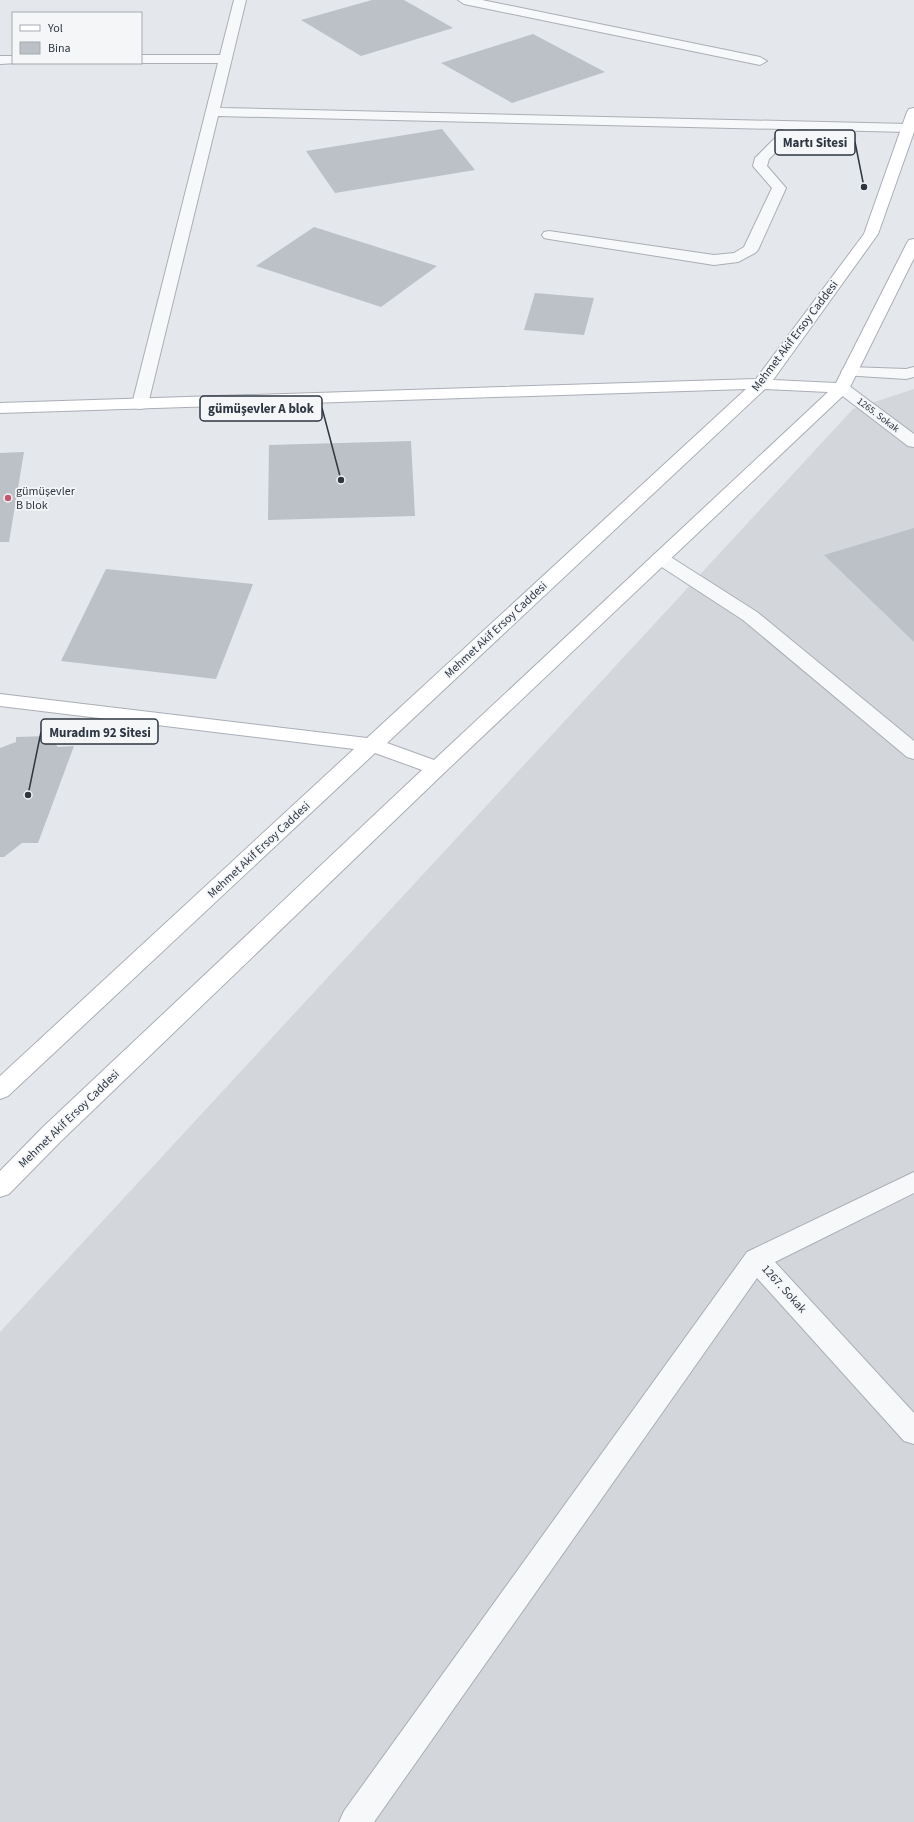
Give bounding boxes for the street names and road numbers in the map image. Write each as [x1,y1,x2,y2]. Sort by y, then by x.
street label: Mehmet Akif Ersoy Caddesi [748,277,842,395]
street label: 1265. Sokak [854,394,902,436]
street label: Mehmet Akif Ersoy Caddesi [441,578,551,682]
street label: Mehmet Akif Ersoy Caddesi [204,798,314,902]
street label: Mehmet Akif Ersoy Caddesi [15,1066,123,1172]
street label: 1267. Sokak [758,1261,810,1317]

